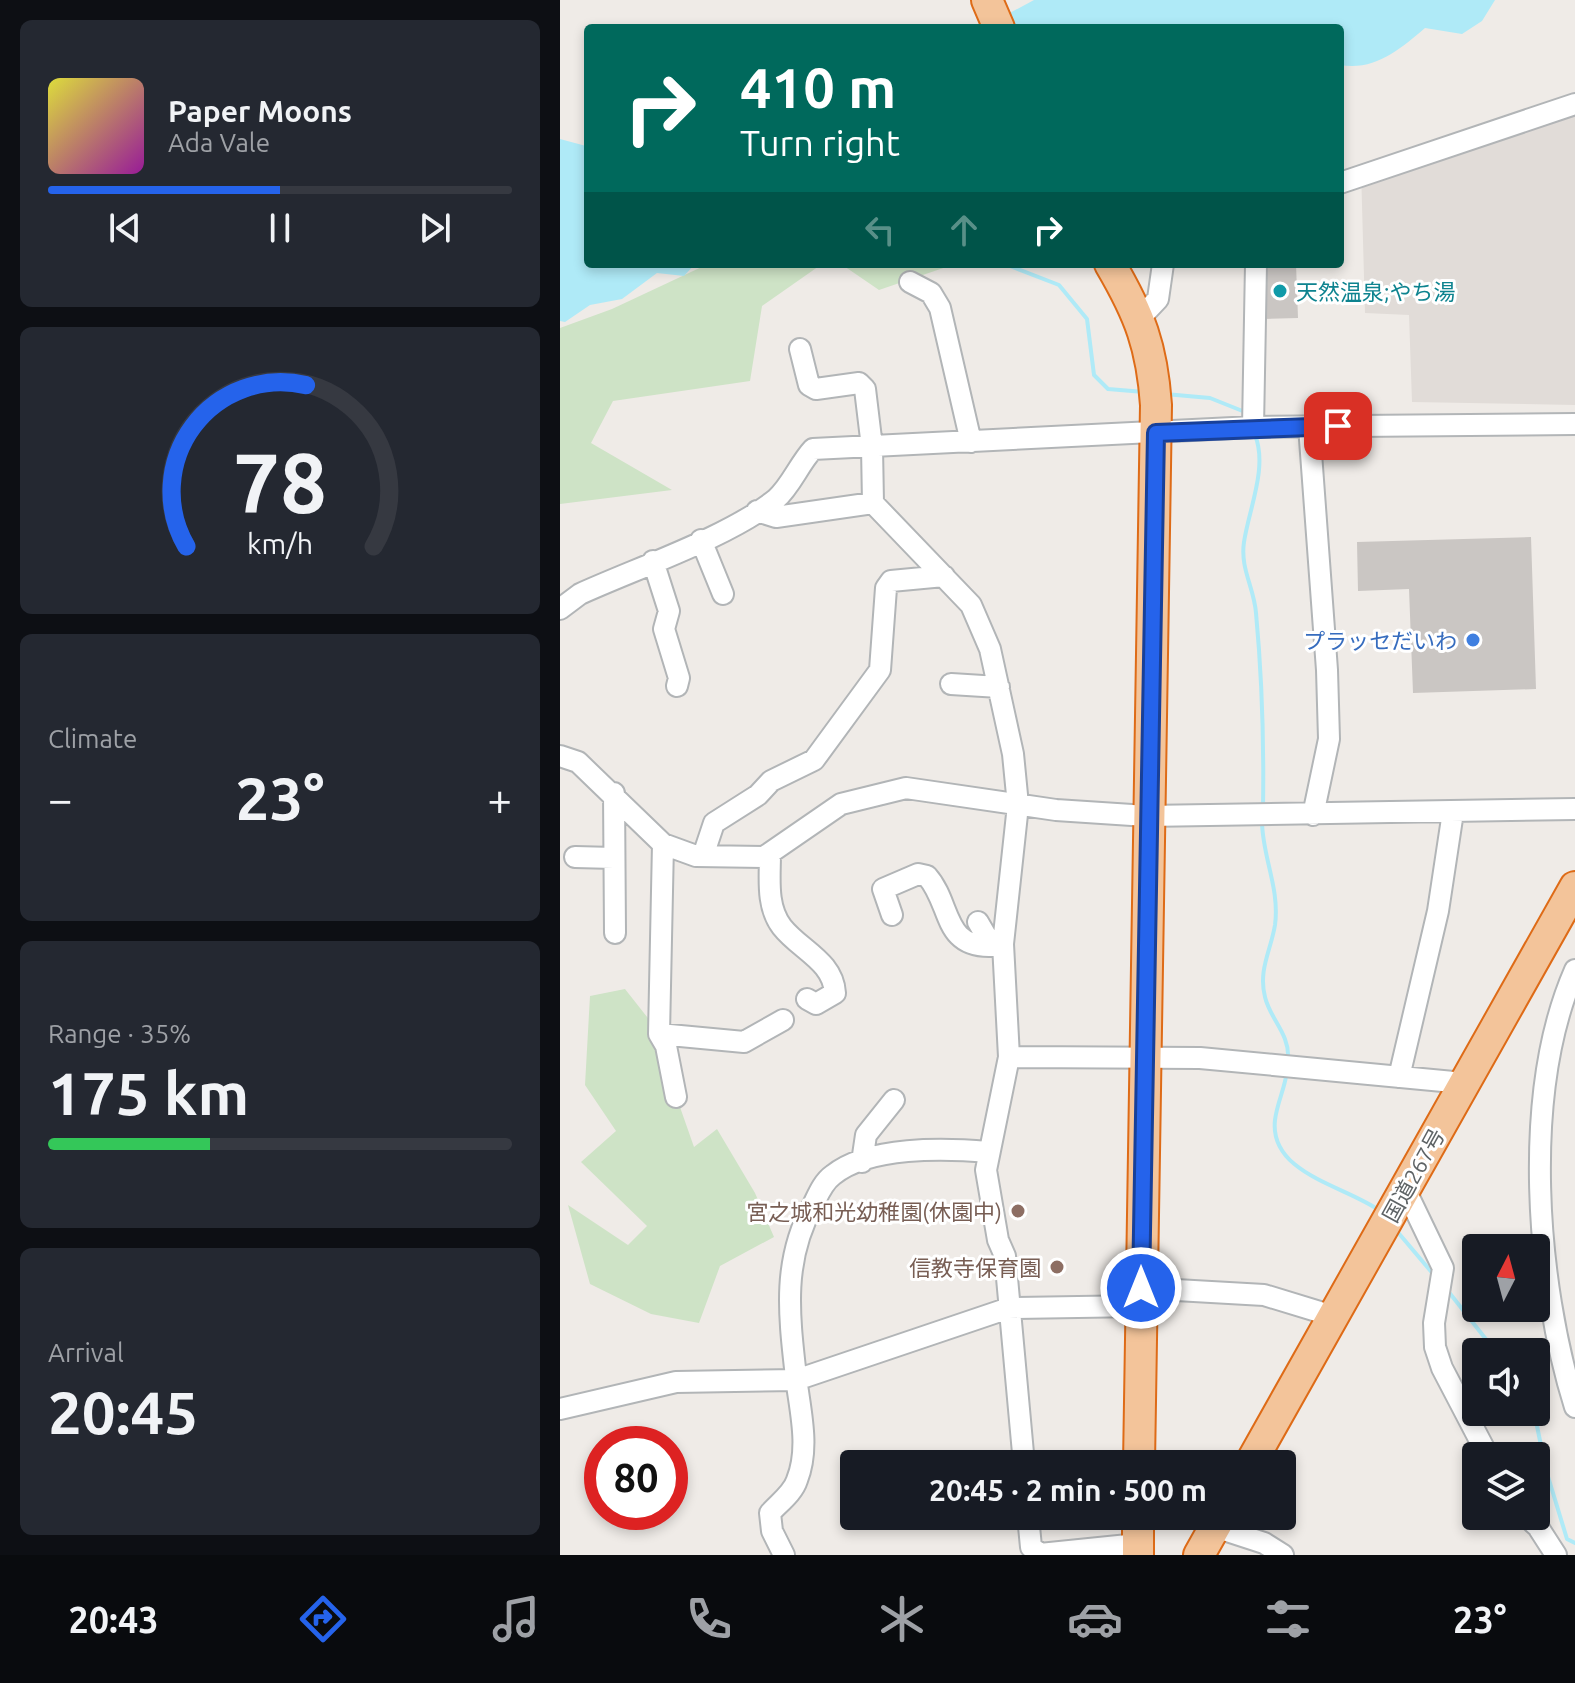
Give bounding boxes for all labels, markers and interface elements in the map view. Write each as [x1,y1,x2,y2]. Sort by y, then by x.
icon: right [608,56,712,160]
text: 410 m [740,56,896,119]
text: Paper Moons [168,94,352,128]
text: Turn right [740,122,900,163]
text: Ada Vale [168,128,270,157]
icon: previous [103,206,147,250]
icon: pause [258,206,302,250]
icon: next [413,206,457,250]
icon: left [858,208,902,252]
icon: ahead [942,208,986,252]
icon: right [1026,208,1070,252]
place label: 天然温泉;やち湯 [1296,279,1455,304]
marker: 天然温泉;やち湯 [1271,282,1289,300]
pin [1304,392,1372,460]
icon: arrive [1316,404,1360,448]
text: 78 [233,434,327,528]
text: km/h [247,527,313,559]
place label: プラッセだいわ [1303,628,1457,653]
marker: プラッセだいわ [1464,631,1482,649]
text: Climate [48,724,137,753]
text: 23° [236,764,324,831]
text: − [48,774,73,823]
text: + [487,774,512,823]
text: Range · 35% [48,1019,191,1048]
text: 175 km [48,1059,249,1126]
street label: 国道267号 [1377,1124,1449,1226]
place label: 宮之城和光幼稚園(休園中) [746,1199,1002,1225]
marker: 宮之城和光幼稚園(休園中) [1009,1202,1027,1220]
north arrow [1462,1234,1550,1322]
map controls [1462,1234,1550,1530]
position arrow [1099,1246,1183,1330]
place label: 信教寺保育園 [909,1255,1041,1280]
marker: 信教寺保育園 [1048,1258,1066,1276]
text: Arrival [48,1338,124,1367]
button: sound [1462,1338,1550,1426]
text: 20:45 [48,1378,198,1445]
speed limit sign: 80 [584,1426,688,1530]
button: layers [1462,1442,1550,1530]
text: 20:45 · 2 min · 500 m [929,1473,1207,1507]
icon: directions [295,1591,351,1647]
icon: music [488,1591,544,1647]
icon: phone [681,1591,737,1647]
icon: climate [874,1591,930,1647]
icon: car [1067,1591,1123,1647]
icon: filters [1260,1591,1316,1647]
text: 20:43 [68,1599,159,1640]
text: 23° [1453,1599,1506,1640]

